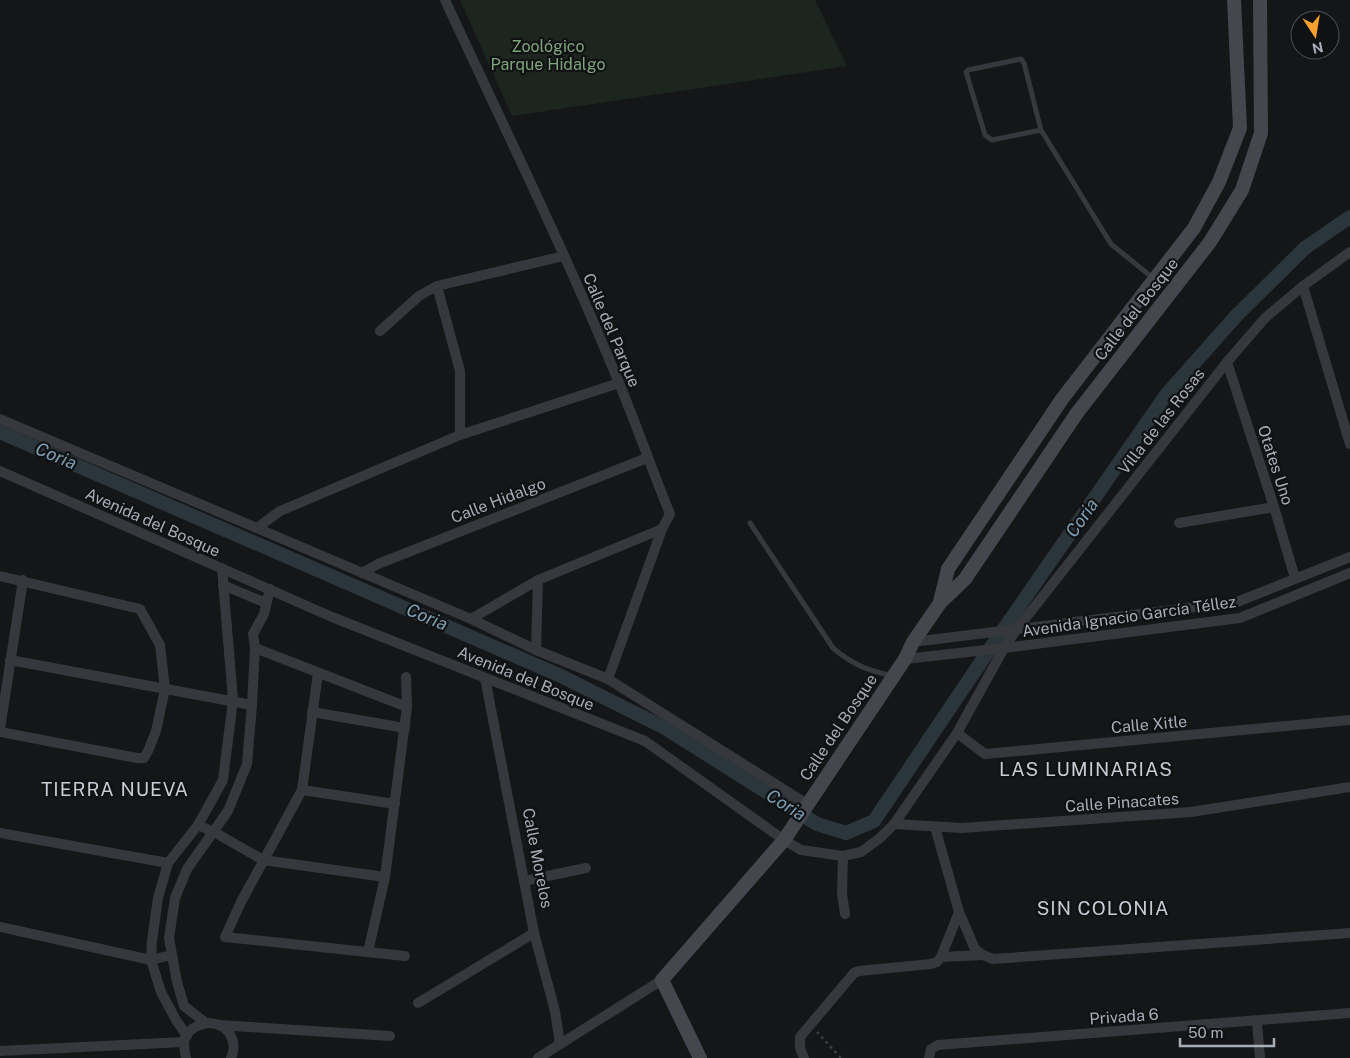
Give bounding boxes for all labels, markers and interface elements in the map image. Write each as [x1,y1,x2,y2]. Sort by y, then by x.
north arrow [1290,10,1340,60]
park label: Zoológico Parque Hidalgo [490,37,606,74]
text: N [1311,39,1325,57]
street label: Calle del Bosque [1091,254,1182,364]
street label: Calle del Parque [579,270,644,390]
street label: Villa de las Rosas [1114,365,1209,478]
street label: Otates Uno [1254,423,1297,507]
water label: Coria [33,438,80,474]
street label: Calle Hidalgo [448,474,548,527]
street label: Avenida del Bosque [82,484,223,561]
water label: Coria [1061,494,1102,541]
street label: Avenida Ignacio García Téllez [1021,592,1237,641]
water label: Coria [404,599,451,635]
street label: Avenida del Bosque [455,642,597,715]
street label: Calle del Bosque [796,670,881,784]
street label: Calle Xitle [1110,712,1188,737]
district label: LAS LUMINARIAS [999,758,1173,780]
district label: TIERRA NUEVA [41,778,189,800]
water label: Coria [763,784,810,825]
street label: Calle Pinacates [1064,789,1180,816]
street label: Calle Morelos [519,806,557,910]
district label: SIN COLONIA [1037,897,1169,919]
street label: Privada 6 [1089,1005,1159,1028]
scale bar [1180,1016,1274,1048]
text: 50 m [1188,1024,1223,1041]

